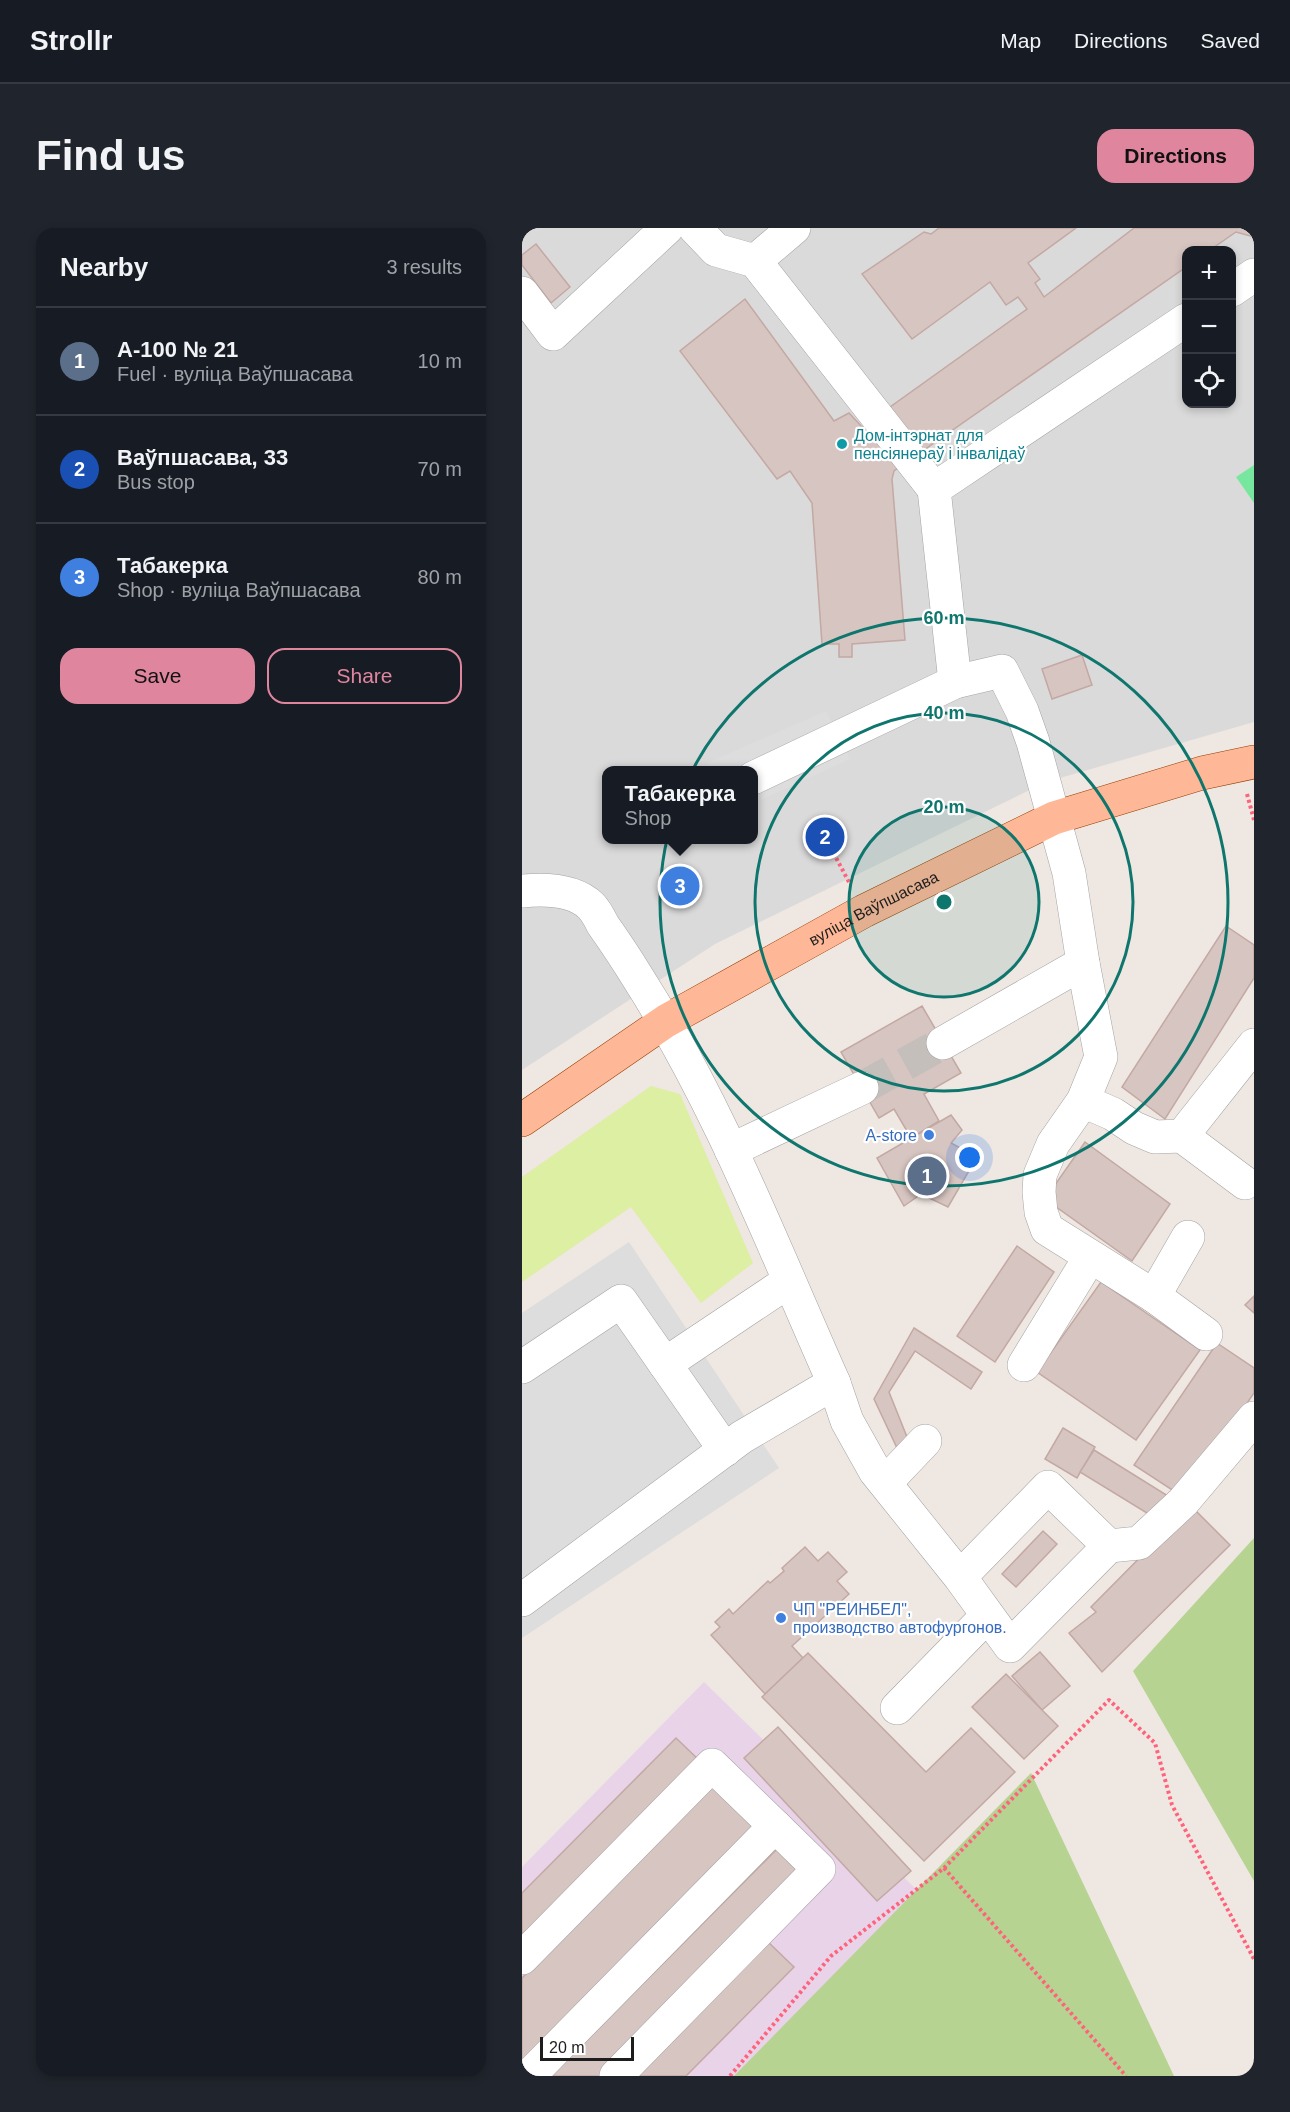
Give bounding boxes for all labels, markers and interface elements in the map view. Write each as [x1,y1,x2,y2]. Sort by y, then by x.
text: Strollr [30,25,112,56]
text: Map [1000,29,1041,52]
text: Directions [1074,29,1167,52]
text: Saved [1200,29,1260,52]
button: Directions [1097,129,1254,183]
text: Find us [36,132,185,179]
map controls [1182,246,1236,408]
button: + [1182,246,1236,300]
text: Nearby [60,252,148,282]
text: 3 results [386,256,462,278]
button: − [1182,300,1236,354]
text: А-100 № 21 [117,337,238,362]
text: 1 [74,350,85,372]
text: 10 m [418,350,462,372]
button: locate [1182,354,1236,408]
text: Fuel · вуліца Ваўпшасава [117,363,353,385]
place label: Дом-інтэрнат для пенсіянераў і інвалідаў [854,427,1025,462]
marker: Дом-інтэрнат для пенсіянераў і інвалідаў [835,437,849,451]
text: Ваўпшасава, 33 [117,445,288,470]
text: 2 [74,458,85,480]
text: 70 m [418,458,462,480]
text: Bus stop [117,471,195,493]
text: Табакерка [117,553,228,578]
text: 3 [74,566,85,588]
text: 80 m [418,566,462,588]
text: Shop · вуліца Ваўпшасава [117,579,361,601]
text: 60 m [923,608,965,628]
button: Save [60,648,255,704]
button: Share [267,648,462,704]
text: 40 m [923,703,965,723]
popup [602,766,758,844]
text: Табакерка [625,781,735,806]
text: 20 m [923,797,965,817]
text: Shop [625,807,671,829]
pin: 2 [806,814,844,860]
pin: 3 [660,864,700,908]
street label: вуліца Ваўпшасава [806,868,941,949]
centre of rings [934,892,954,912]
place label: А-store [865,1127,917,1144]
marker: А-store [922,1128,936,1142]
your location [955,1143,984,1172]
pin: 1 [908,1154,946,1198]
place label: ЧП "РЕИНБЕЛ", производство автофургонов. [793,1601,1007,1636]
marker: ЧП "РЕИНБЕЛ", производство автофургонов. [774,1611,788,1625]
scale bar [540,2034,634,2062]
text: 20 m [549,2039,585,2056]

